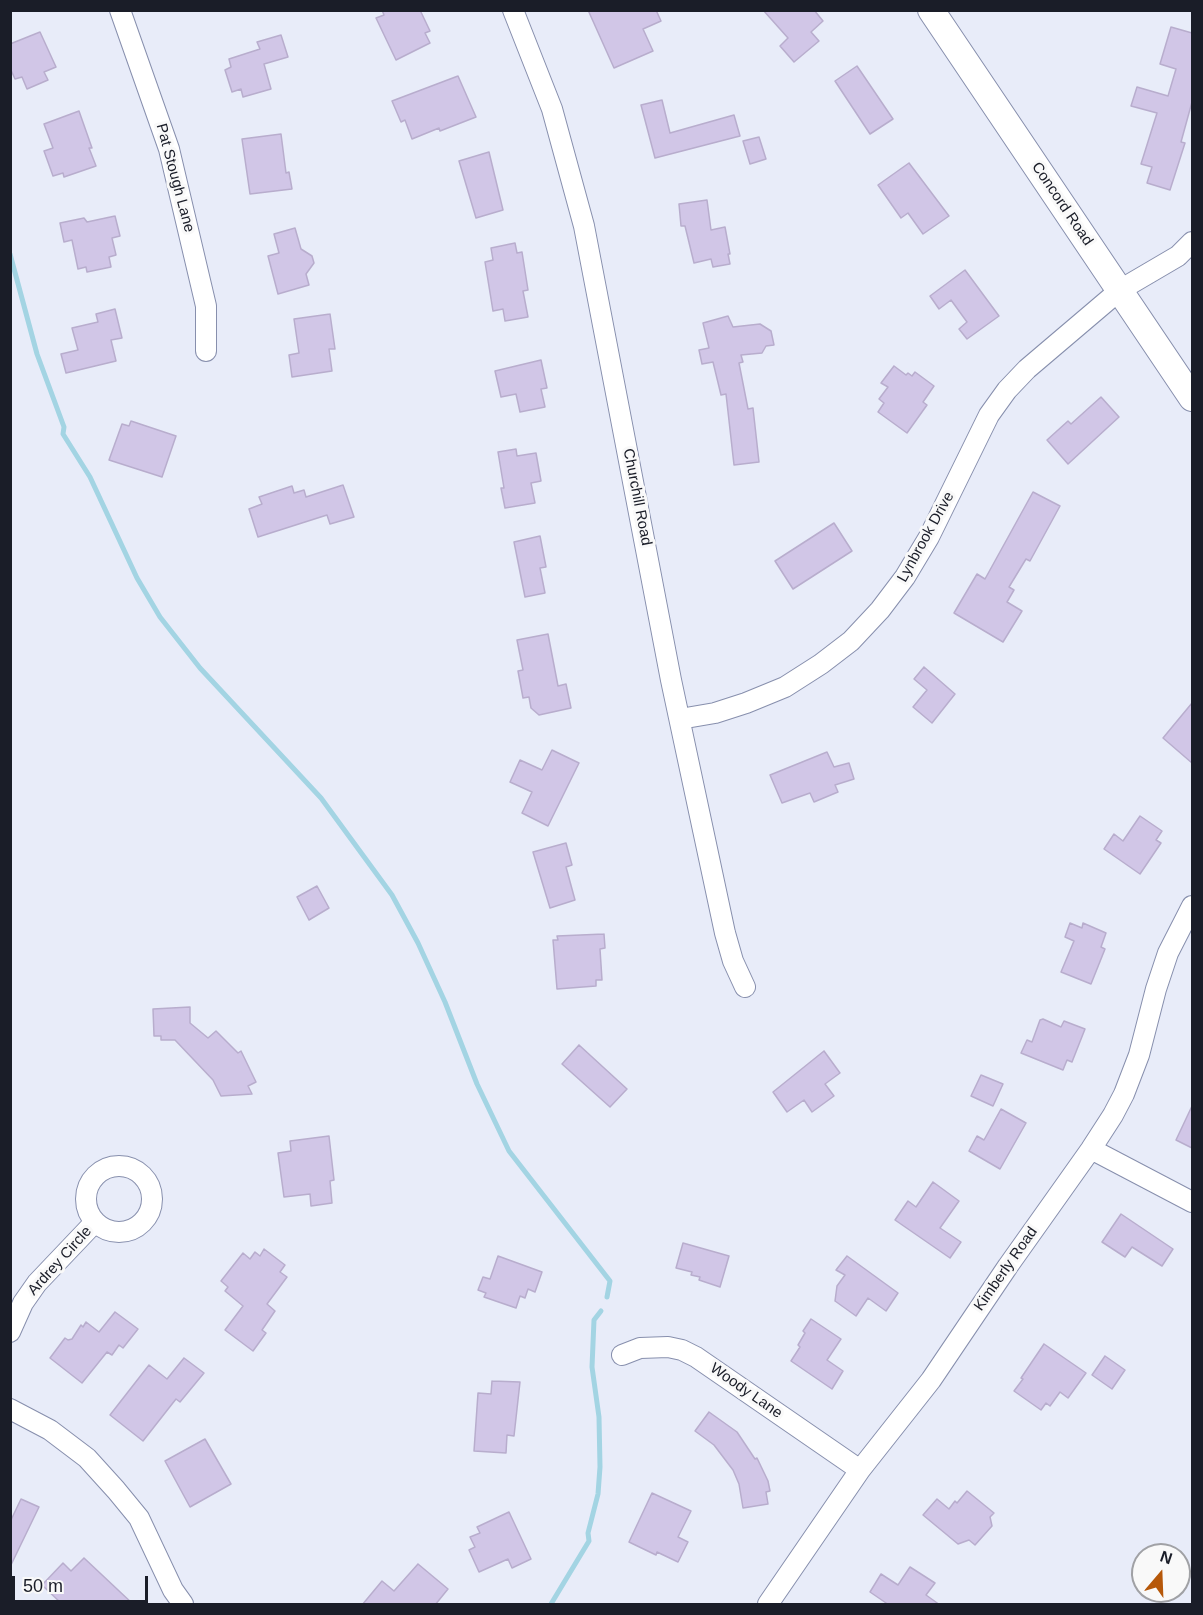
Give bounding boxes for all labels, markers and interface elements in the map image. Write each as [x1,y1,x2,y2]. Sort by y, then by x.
street label: Pat Stough Lane [152,122,198,234]
street label: Concord Road [1027,159,1097,249]
street label: Churchill Road [619,447,655,547]
street label: Lynbrook Drive [894,489,958,585]
street label: Ardrey Circle [24,1223,96,1299]
street label: Kimberly Road [970,1224,1042,1314]
street label: Woody Lane [706,1360,786,1422]
north arrow [1131,1543,1191,1603]
text: N [1158,1547,1175,1567]
scale bar [15,1564,152,1602]
text: 50 m [23,1576,63,1596]

